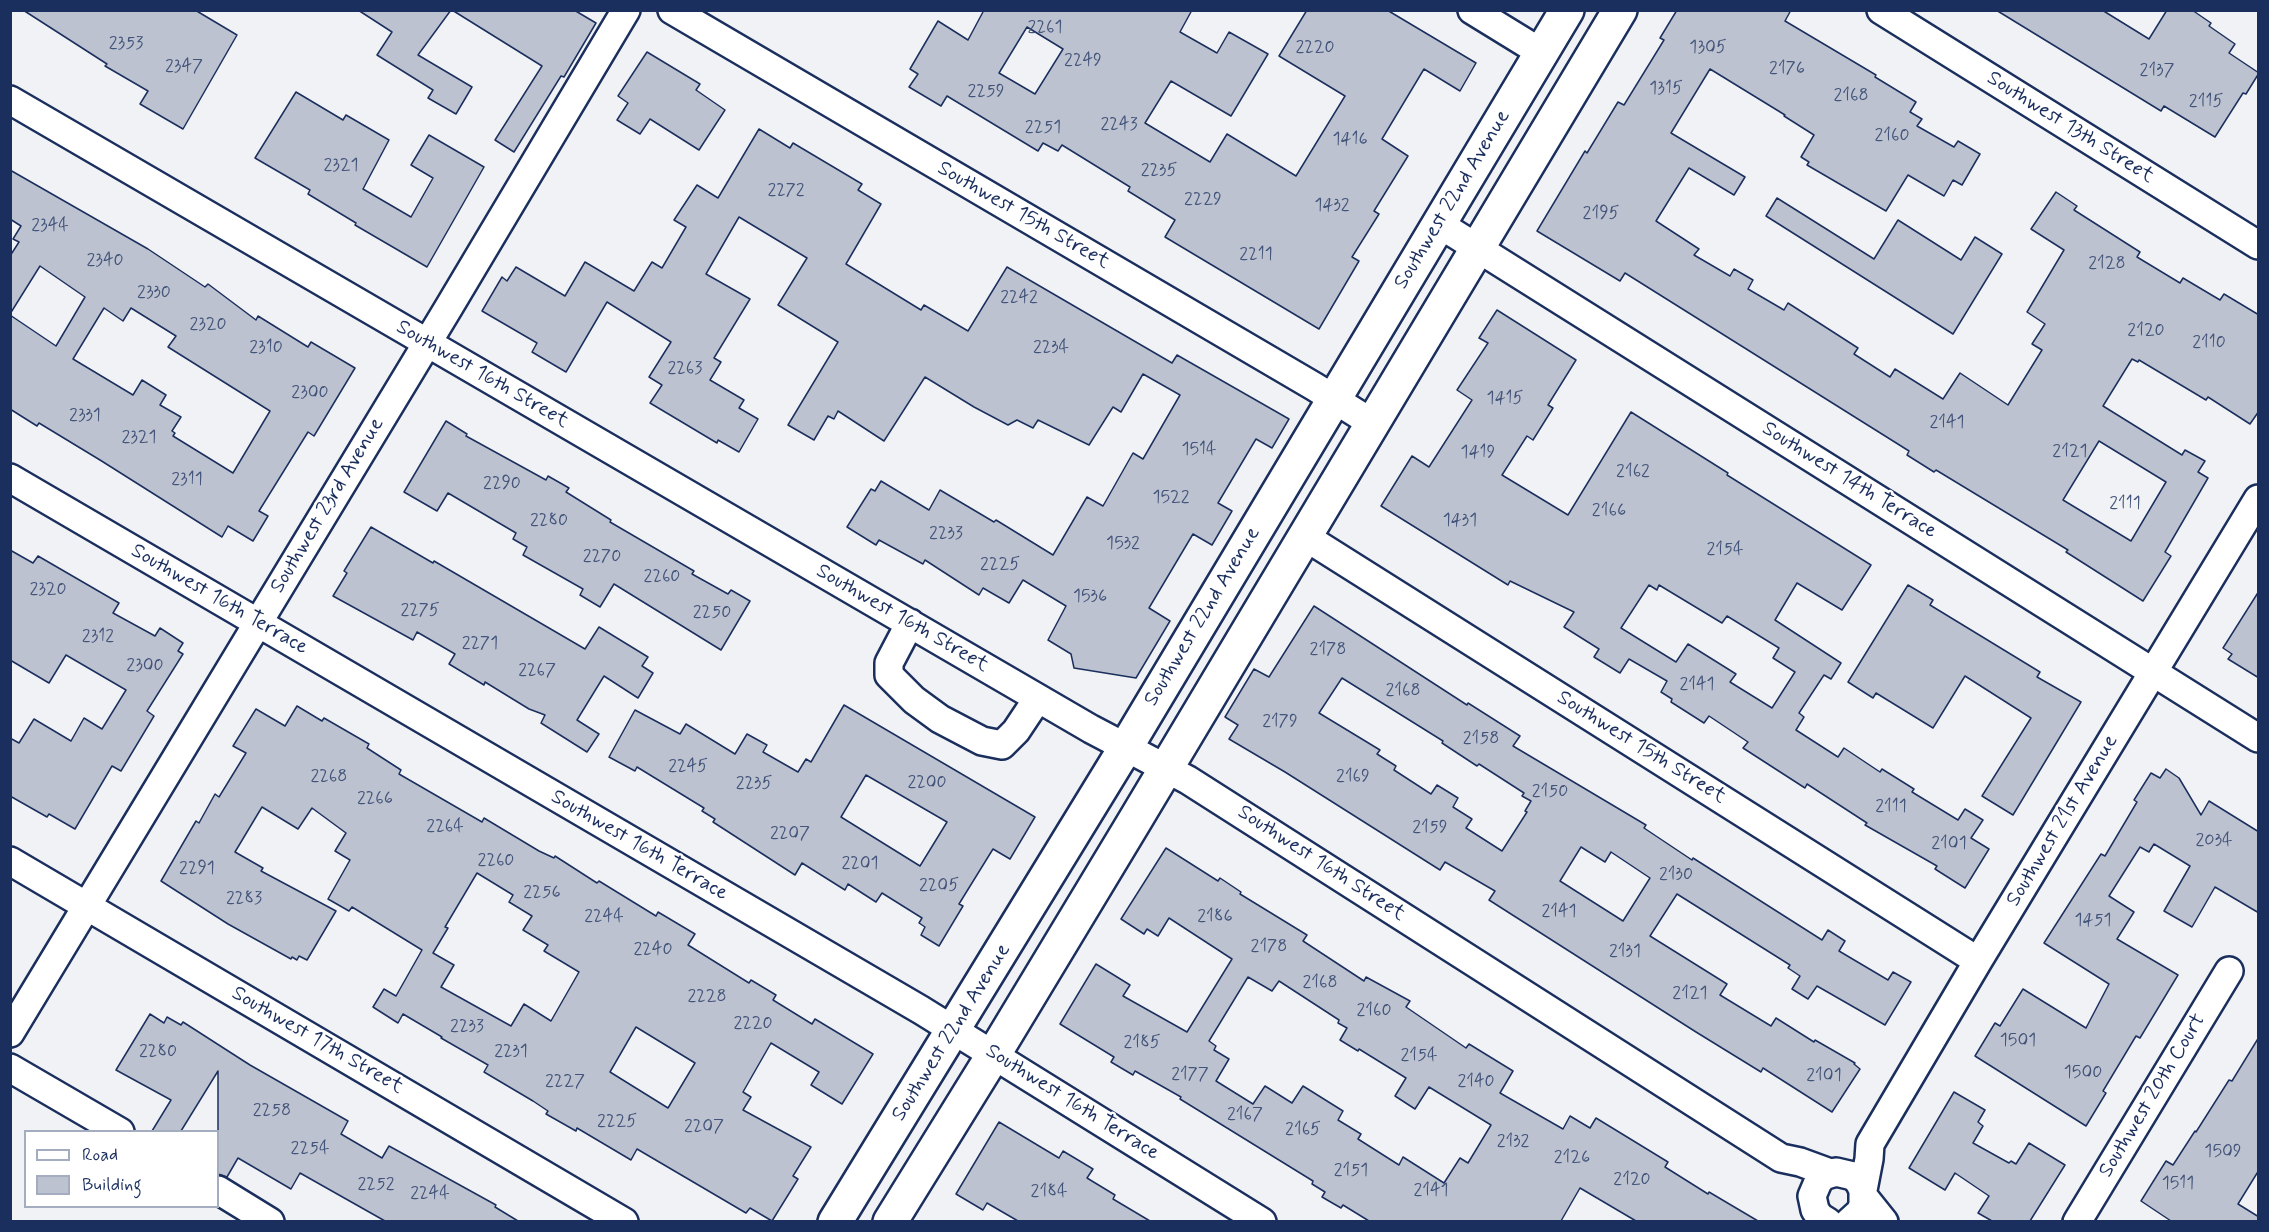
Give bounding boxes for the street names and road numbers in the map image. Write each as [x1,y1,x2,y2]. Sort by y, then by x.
street label: Southwest 13th Street [1982,66,2158,190]
street label: Southwest 22nd Avenue [1389,106,1517,294]
street label: Southwest 15th Street [932,156,1114,276]
street label: Southwest 16th Street [391,315,573,435]
street label: Southwest 23rd Avenue [266,414,390,598]
street label: Southwest 14th Terrace [1757,417,1941,545]
street label: Southwest 22nd Avenue [1139,523,1267,711]
street label: Southwest 16th Terrace [126,539,312,661]
street label: Southwest 16th Street [811,559,993,679]
street label: Southwest 15th Street [1552,686,1730,810]
street label: Southwest 21st Avenue [2002,731,2124,911]
street label: Southwest 16th Terrace [546,785,732,907]
street label: Southwest 16th Street [1232,800,1410,928]
street label: Southwest 22nd Avenue [887,940,1017,1126]
street label: Southwest 17th Street [227,982,407,1100]
street label: Southwest 20th Court [2094,1009,2212,1183]
street label: Southwest 16th Terrace [980,1039,1164,1167]

